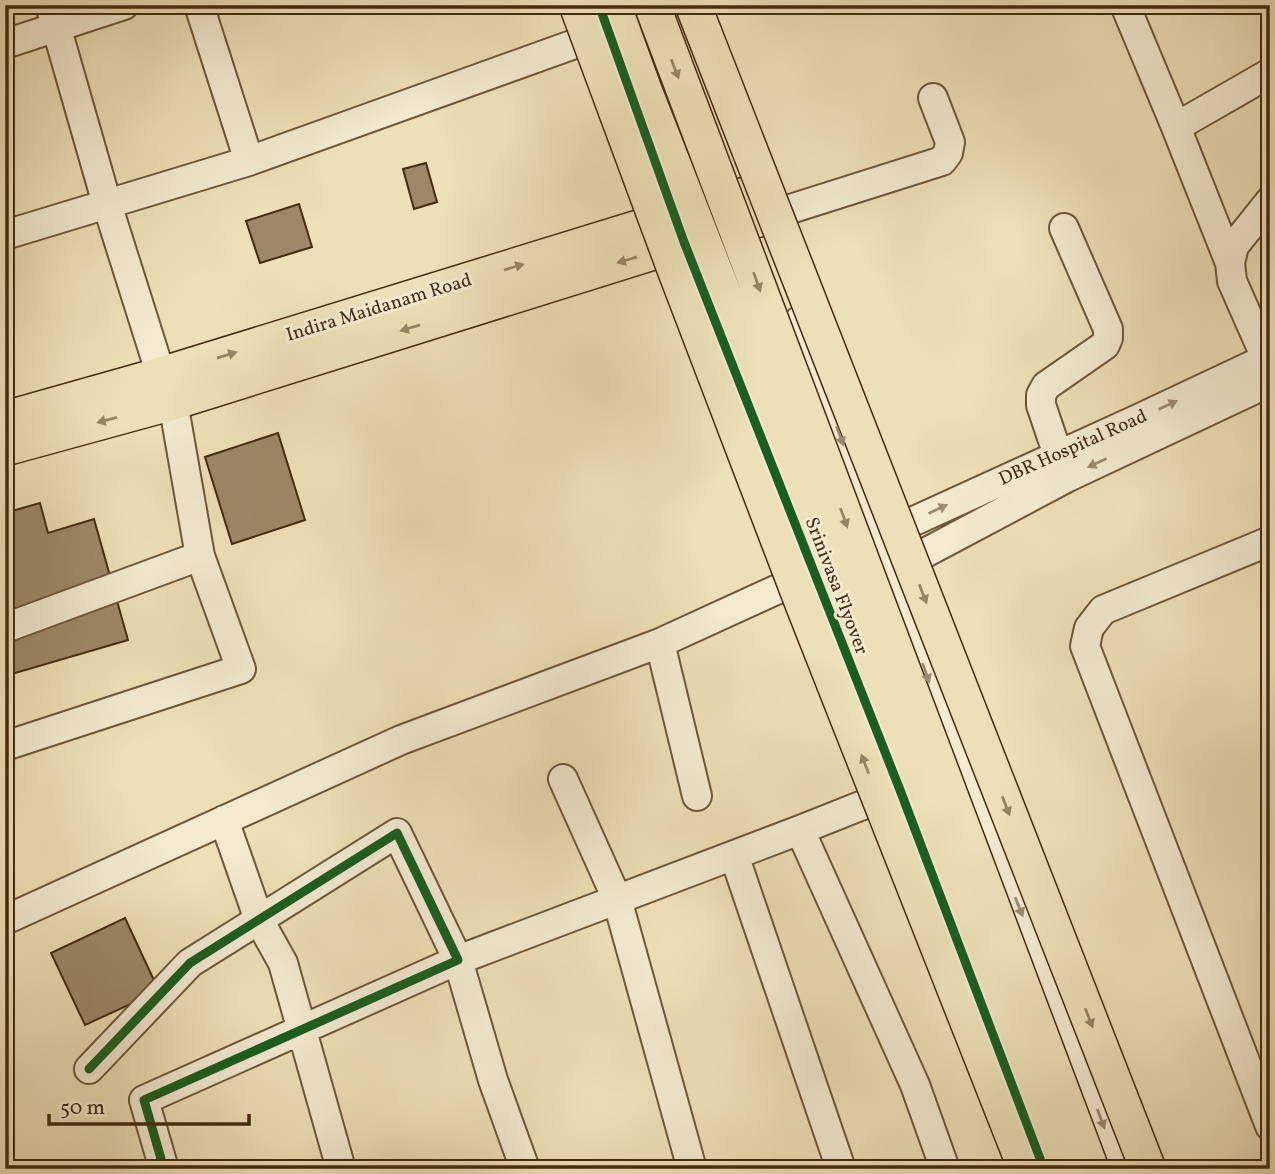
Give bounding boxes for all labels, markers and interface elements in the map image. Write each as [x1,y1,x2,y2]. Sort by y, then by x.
one-way arrow [670,59,681,80]
one-way arrow [616,255,637,265]
one-way arrow [504,261,525,271]
street label: Indira Maidanam Road [283,267,475,349]
one-way arrow [751,271,762,292]
one-way arrow [399,323,420,333]
one-way arrow [216,349,237,359]
one-way arrow [1158,399,1178,411]
street label: DBR Hospital Road [995,404,1151,492]
one-way arrow [96,416,117,426]
one-way arrow [835,425,846,446]
one-way arrow [1087,458,1107,469]
one-way arrow [928,504,949,515]
one-way arrow [839,508,850,529]
street label: Srinivasa Flyover [798,514,874,659]
one-way arrow [918,583,929,604]
one-way arrow [920,662,931,683]
one-way arrow [859,753,870,774]
one-way arrow [1000,795,1011,816]
one-way arrow [1013,897,1024,918]
one-way arrow [1083,1007,1094,1028]
scale bar [49,1083,248,1127]
text: 50 m [60,1094,105,1123]
one-way arrow [1096,1108,1107,1129]

